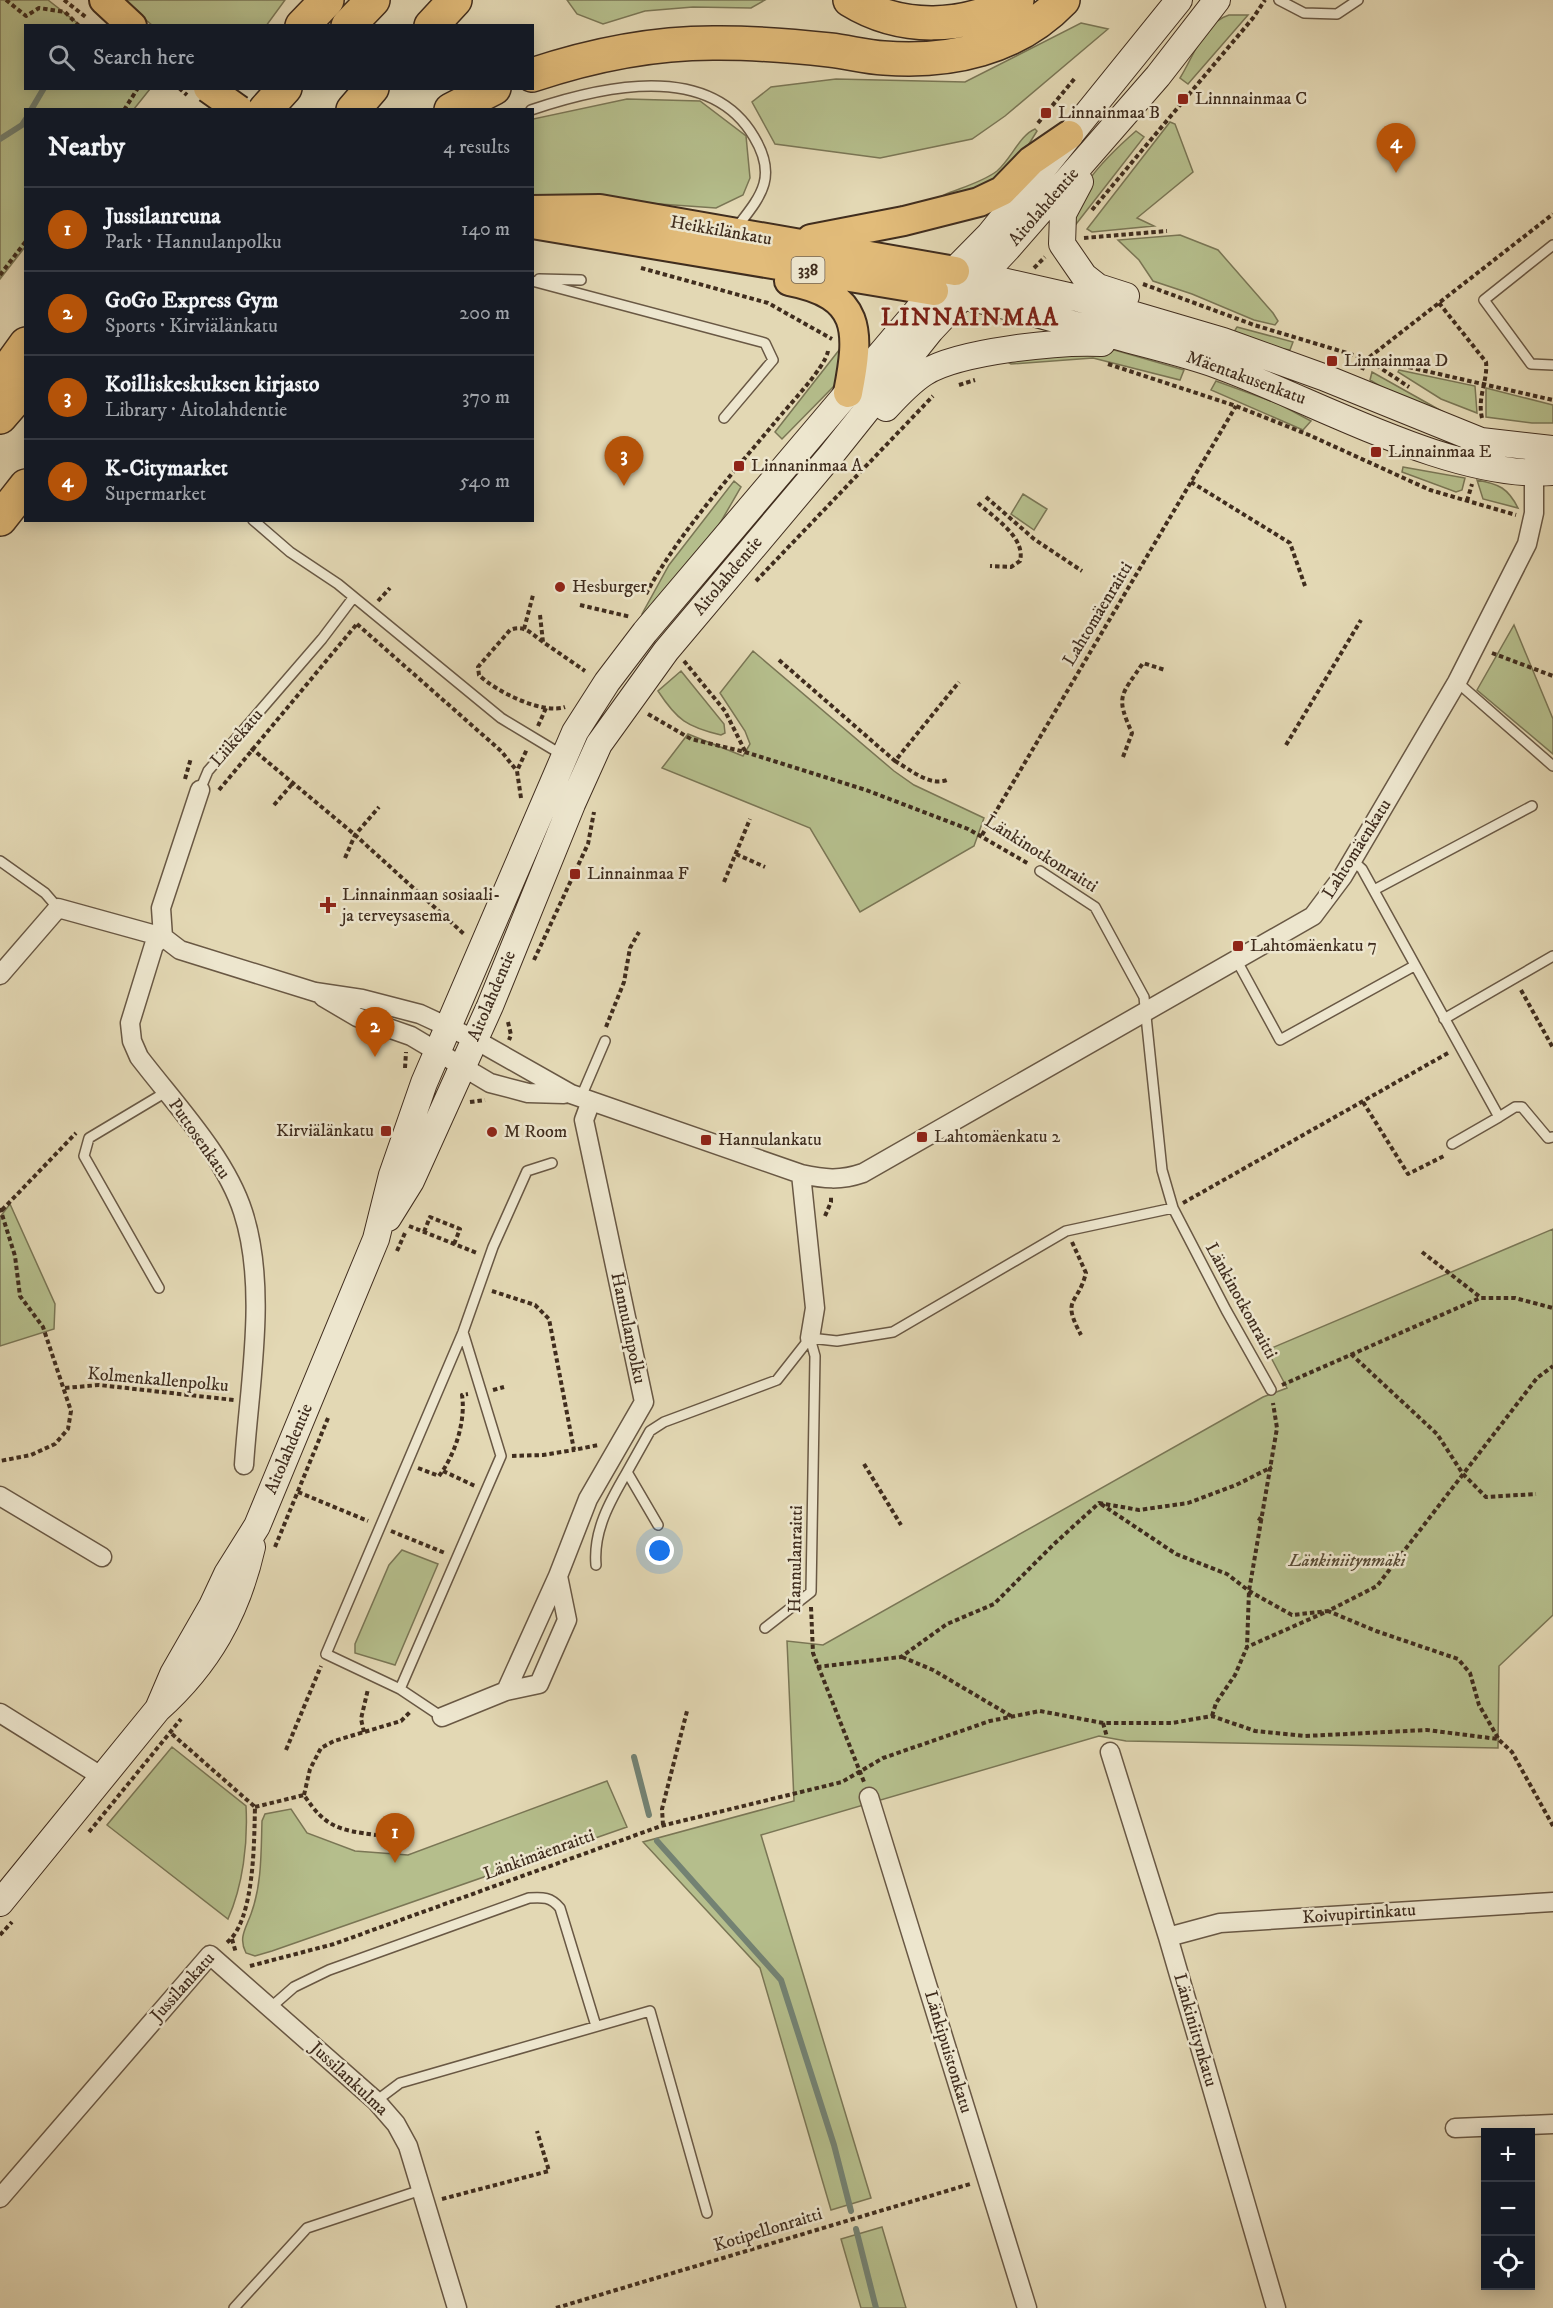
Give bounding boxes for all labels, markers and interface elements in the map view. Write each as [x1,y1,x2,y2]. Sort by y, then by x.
search box [24,24,534,90]
icon: search [45,41,78,74]
text: Search here [93,44,195,71]
place label: Linnnainmaa C [1195,88,1307,110]
marker: Linnnainmaa C [1176,92,1190,106]
place label: Linnainmaa B [1058,102,1160,124]
marker: Linnainmaa B [1039,106,1053,120]
pin: 4 [1376,124,1416,173]
text: Nearby [48,131,125,164]
text: 4 results [443,135,510,160]
street label: Aitolahdentie [1004,163,1084,251]
text: Jussilanreuna [105,203,221,230]
street label: Heikkilänkatu [668,211,774,251]
text: 1 [64,217,71,242]
text: 140 m [461,217,510,242]
text: Park · Hannulanpolku [105,230,282,255]
road number: 338 [792,257,824,283]
text: GoGo Express Gym [105,287,278,314]
text: 2 [63,301,72,326]
text: 200 m [459,301,510,326]
district label: LINNAINMAA [881,303,1059,333]
text: Sports · Kirviälänkatu [105,314,278,339]
street label: Mäentakusenkatu [1183,346,1309,410]
place label: Linnainmaa D [1344,350,1448,372]
marker: Linnainmaa D [1325,354,1339,368]
text: Koilliskeskuksen kirjasto [105,371,320,398]
text: 3 [64,385,71,410]
text: 370 m [462,385,510,410]
text: Library · Aitolahdentie [105,398,287,423]
pin: 3 [604,436,644,486]
place label: Linnainmaa E [1388,441,1492,463]
marker: Linnainmaa E [1369,445,1383,459]
text: K-Citymarket [105,455,228,482]
place label: Linnaninmaa A [751,455,863,477]
marker: Linnaninmaa A [732,459,746,473]
text: 4 [62,469,73,494]
text: 540 m [460,469,510,494]
text: Supermarket [105,482,206,507]
street label: Aitolahdentie [689,532,767,620]
street label: Lahtomäenraitti [1058,558,1138,670]
place label: Hesburger [572,576,647,598]
marker: Hesburger [553,580,567,594]
street label: Liikekatu [206,704,268,771]
street label: Lahtomäenkatu [1318,795,1397,903]
street label: Länkinotkonraitti [980,810,1102,898]
place label: Linnainmaa F [587,863,689,885]
marker: Linnainmaa F [568,867,582,881]
place label: Linnainmaan sosiaali- ja terveysasema [339,884,500,927]
marker: Linnainmaan sosiaali- ja terveysasema [319,896,337,914]
place label: Lahtomäenkatu 7 [1250,935,1377,957]
marker: Lahtomäenkatu 7 [1231,939,1245,953]
street label: Aitolahdentie [463,947,521,1045]
pin: 2 [356,1008,394,1057]
street label: Puttosenkatu [163,1094,235,1184]
place label: Kirviälänkatu [276,1120,374,1142]
place label: M Room [504,1121,567,1143]
marker: Kirviälänkatu [379,1124,393,1138]
marker: M Room [485,1125,499,1139]
place label: Lahtomäenkatu 2 [934,1126,1060,1148]
place label: Hannulankatu [718,1129,822,1151]
marker: Lahtomäenkatu 2 [915,1130,929,1144]
marker: Hannulankatu [699,1133,713,1147]
street label: Länkinotkonraitti [1200,1239,1282,1363]
street label: Hannulanpolku [605,1270,651,1386]
street label: Kolmenkallenpolku [86,1363,230,1397]
street label: Aitolahdentie [260,1400,318,1498]
street label: Hannulanraitti [784,1505,808,1613]
your location [645,1536,674,1565]
park label: Länkiniitynmäki [1288,1550,1407,1572]
pin: 1 [376,1814,414,1863]
street label: Länkimäenraitti [480,1825,598,1885]
street label: Koivupirtinkatu [1302,1899,1417,1929]
street label: Jussilankatu [145,1948,220,2028]
street label: Länkiniitynkatu [1168,1971,1222,2090]
street label: Länkipuistonkatu [919,1988,977,2116]
street label: Jussilankulma [304,2036,393,2121]
map controls [1481,2128,1535,2290]
button: + [1481,2128,1535,2182]
button: − [1481,2182,1535,2236]
street label: Kotipellonraitti [711,2203,825,2257]
button: locate [1481,2236,1535,2290]

